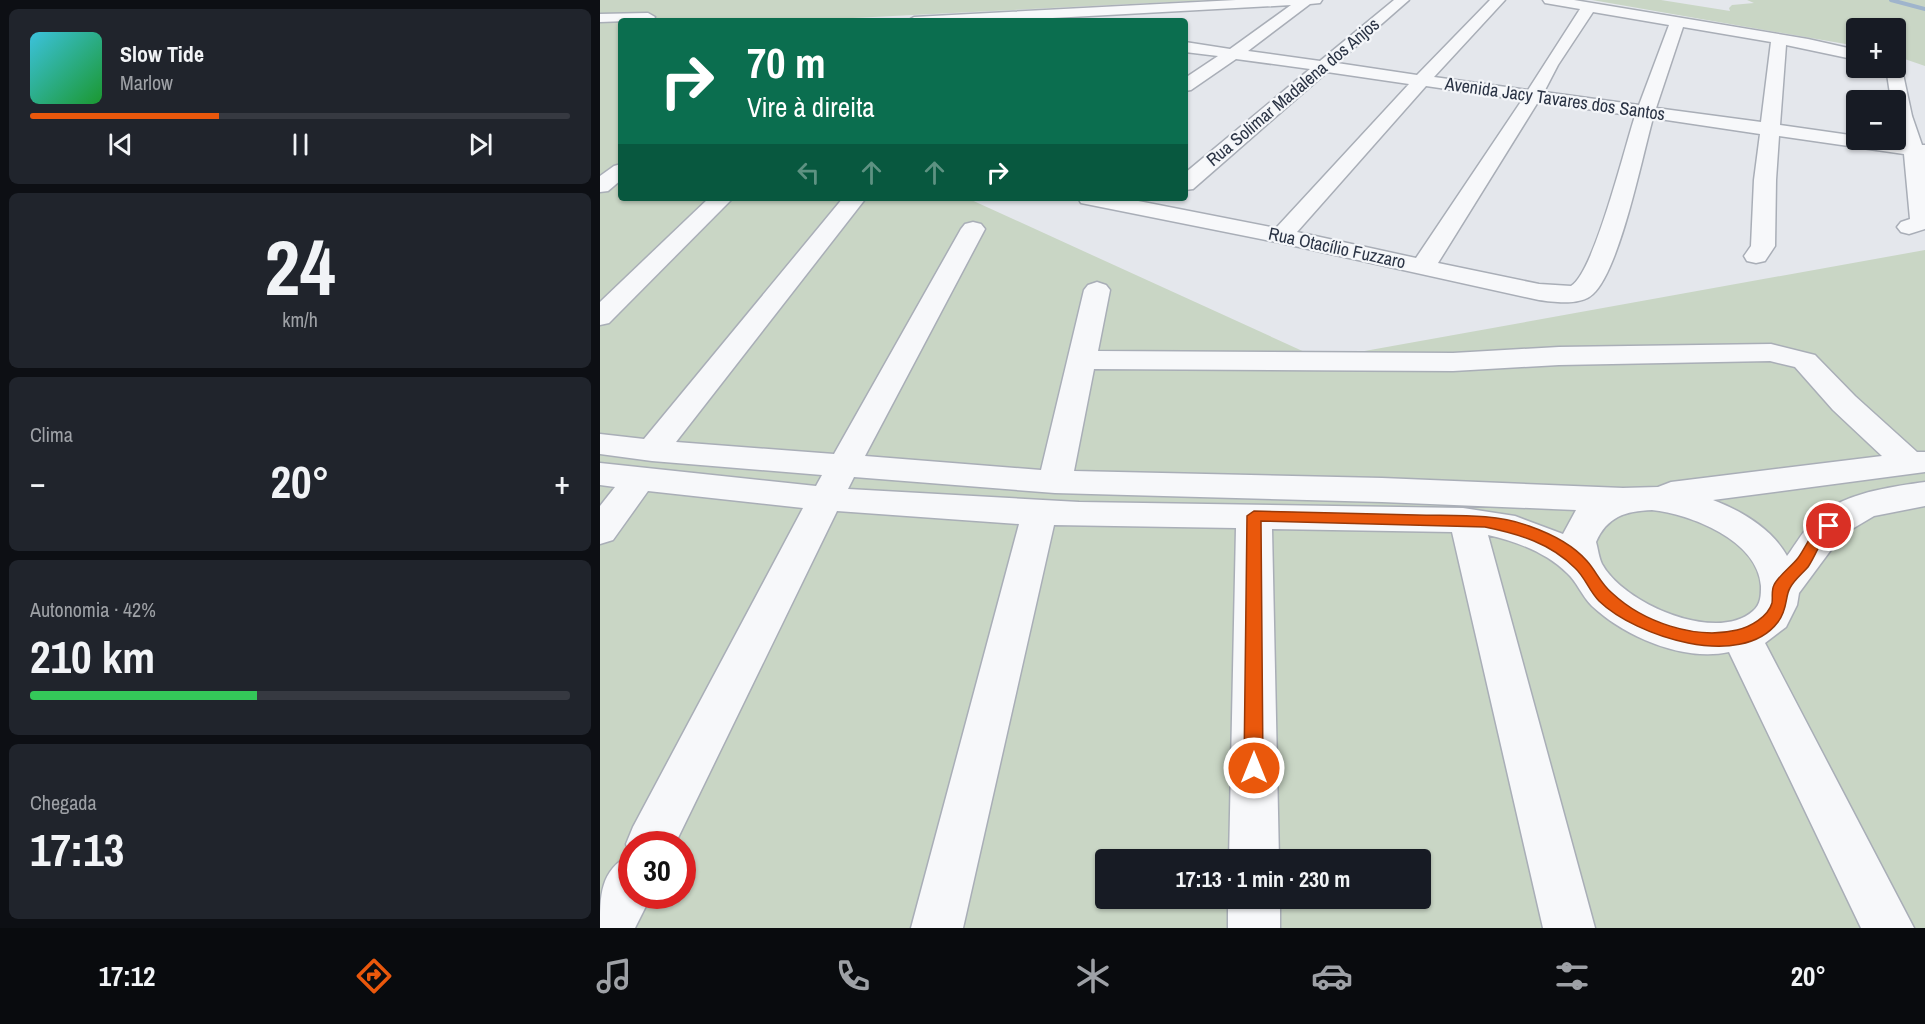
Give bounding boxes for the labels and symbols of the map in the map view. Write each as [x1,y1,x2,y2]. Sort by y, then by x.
street label: Rua Solimar Madalena dos Anjos [1201,12,1385,172]
street label: Avenida Jacy Tavares dos Santos [1442,71,1667,126]
street label: Rua Otacílio Fuzzaro [1266,221,1408,274]
pin [1803,500,1854,551]
position arrow [1222,736,1286,800]
speed limit sign: 30 [618,831,696,909]

